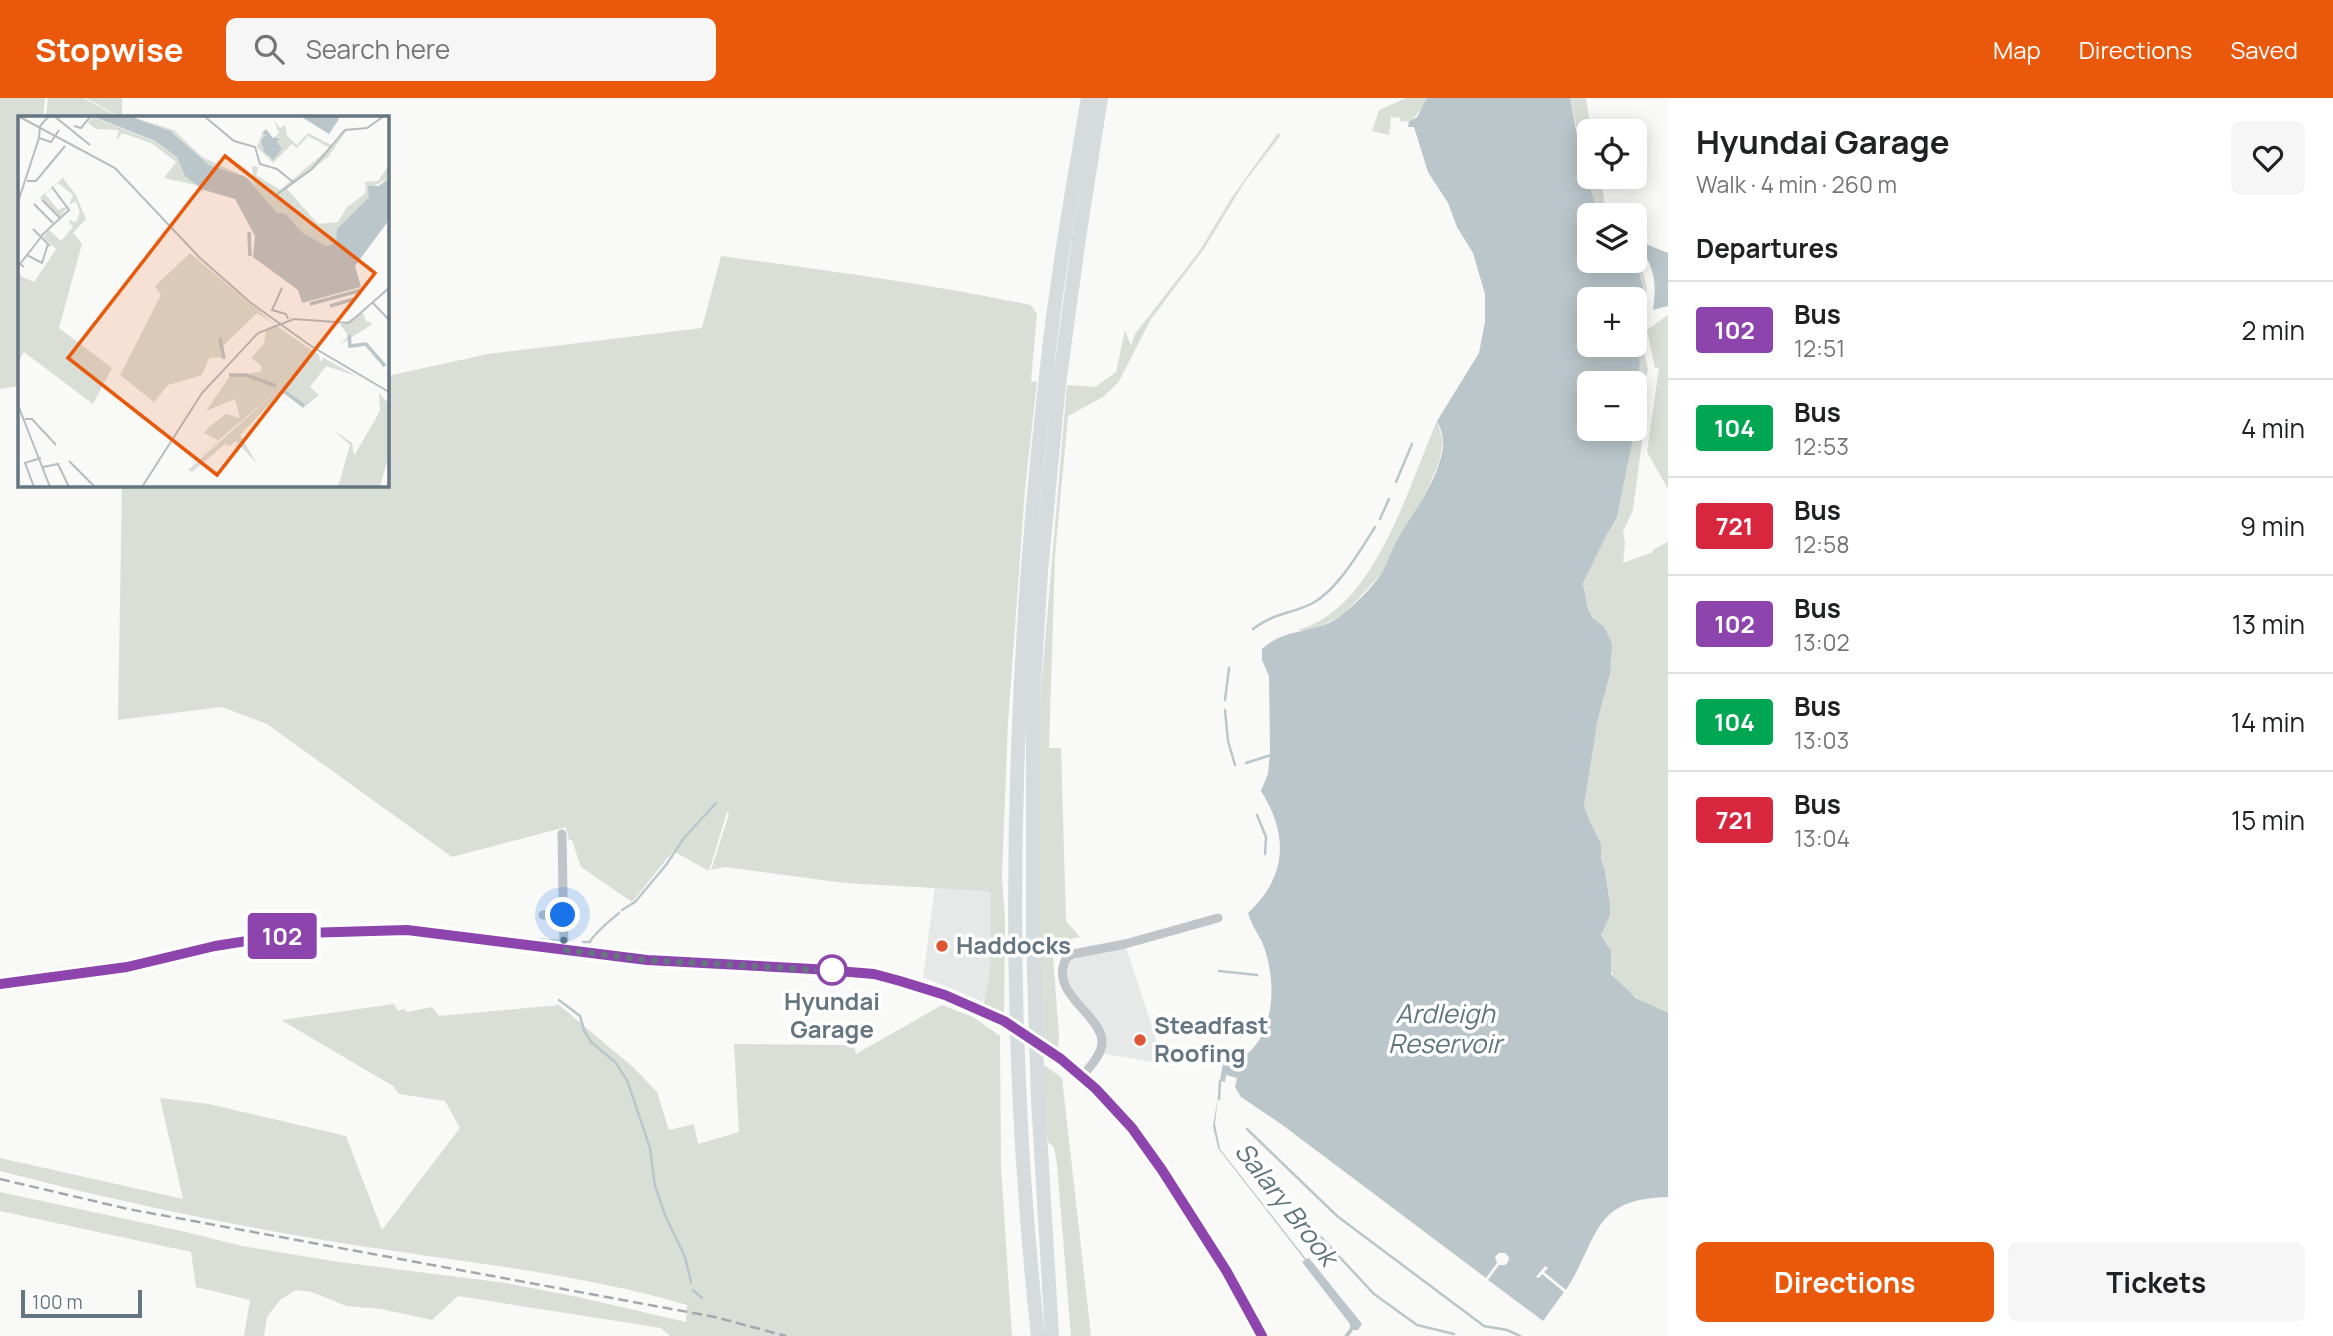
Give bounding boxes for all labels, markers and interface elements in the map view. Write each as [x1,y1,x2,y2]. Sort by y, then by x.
search box [226,18,716,81]
text: Stopwise [35,27,184,72]
icon: search [250,30,288,68]
text: Search here [306,31,450,67]
text: Map [1993,33,2041,66]
text: Directions [2079,33,2192,66]
text: Saved [2230,33,2298,66]
inset map [18,116,388,486]
map controls [1577,119,1647,441]
button: locate [1577,119,1647,189]
text: Hyundai Garage [1696,119,1950,164]
button: heart [2231,121,2305,195]
text: Walk · 4 min · 260 m [1696,168,1897,200]
button: layers [1577,203,1647,273]
text: Departures [1696,230,1838,266]
button: + [1577,287,1647,357]
text: Bus [1794,296,1841,332]
text: 2 min [2241,312,2305,348]
text: 102 [1714,313,1755,346]
text: 12:51 [1794,332,1845,364]
button: − [1577,371,1647,441]
text: Bus [1794,394,1841,430]
text: 4 min [2241,410,2305,446]
text: 104 [1714,411,1755,444]
text: 12:53 [1794,430,1849,462]
text: Bus [1794,492,1841,528]
text: 9 min [2240,508,2305,544]
text: 721 [1716,509,1753,542]
text: 12:58 [1794,528,1850,560]
text: Bus [1794,590,1841,626]
text: 13 min [2232,606,2305,642]
text: 102 [1714,607,1755,640]
text: 13:02 [1794,626,1850,658]
text: Bus [1794,688,1841,724]
text: 14 min [2231,704,2305,740]
text: 104 [1714,705,1755,738]
text: 13:03 [1794,724,1849,756]
text: Bus [1794,786,1841,822]
text: 15 min [2231,802,2305,838]
text: 721 [1716,803,1753,836]
text: 13:04 [1794,822,1850,854]
your location [545,897,580,932]
line badge: 102 [242,913,322,959]
text: 102 [262,919,302,952]
place label: Haddocks [956,928,1071,961]
marker: Haddocks [934,938,950,954]
marker: Hyundai Garage [817,955,847,985]
place label: Hyundai Garage [784,984,880,1045]
water label: Ardleigh Reservoir [1388,995,1505,1061]
place label: Steadfast Roofing [1154,1008,1268,1069]
marker: Steadfast Roofing [1132,1032,1148,1048]
water label: Salary Brook [1227,1134,1349,1276]
button: Directions [1696,1242,1994,1322]
button: Tickets [2008,1242,2305,1322]
scale bar [21,1287,142,1319]
text: 100 m [32,1289,83,1315]

